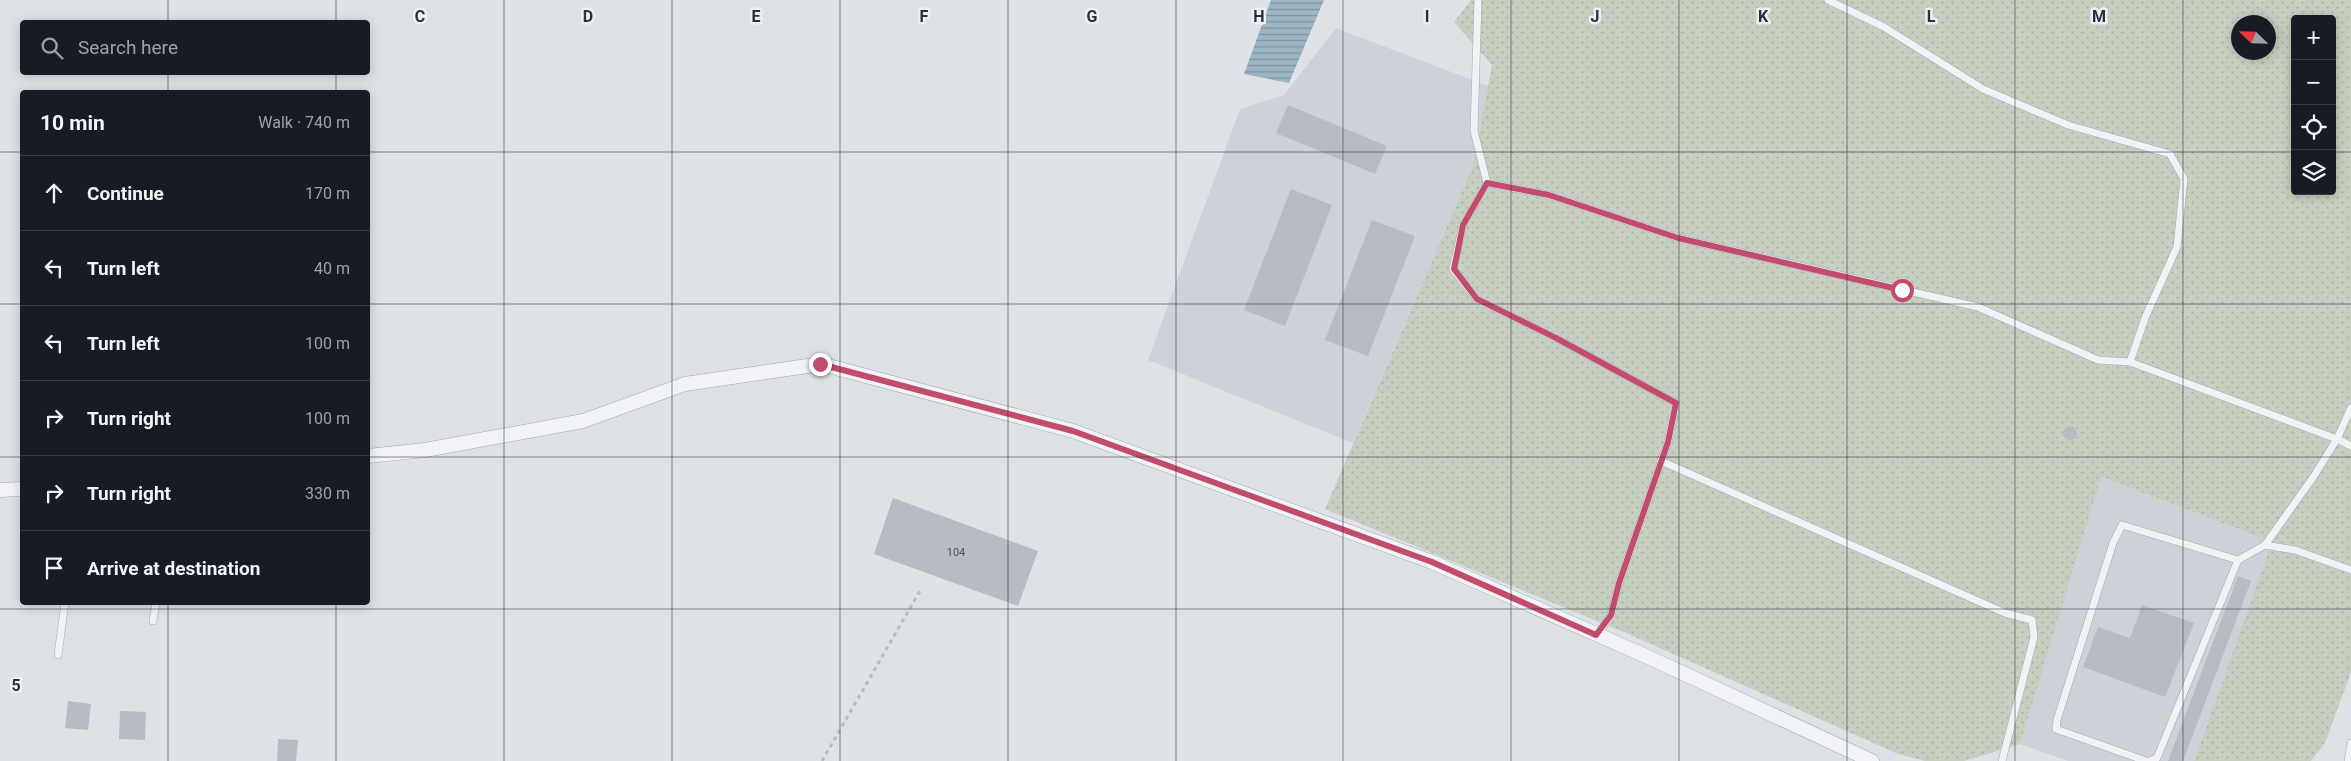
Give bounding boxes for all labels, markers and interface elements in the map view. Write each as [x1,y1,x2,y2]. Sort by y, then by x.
text: C [415,7,425,26]
text: D [583,7,593,26]
text: E [752,7,761,26]
text: F [920,7,929,26]
text: G [1087,7,1098,26]
text: H [1253,7,1265,26]
text: I [1425,7,1429,26]
text: J [1591,7,1599,26]
text: K [1758,7,1769,26]
text: L [1927,7,1936,26]
text: M [2092,7,2106,26]
north arrow [2231,15,2276,60]
map controls [2291,15,2336,195]
button: + [2291,15,2336,60]
search box [20,20,370,75]
icon: search [38,34,66,62]
text: Search here [78,36,178,59]
button: − [2291,60,2336,105]
button: locate [2291,105,2336,150]
text: 10 min [40,111,105,135]
text: Walk · 740 m [258,113,350,132]
button: layers [2291,150,2336,195]
icon: ahead [40,179,68,207]
text: Continue [87,182,164,205]
text: 170 m [305,184,350,203]
icon: left [40,254,68,282]
text: Turn left [87,257,160,280]
text: 40 m [314,259,350,278]
route start [1891,279,1914,302]
icon: left [40,329,68,357]
text: Turn left [87,332,160,355]
text: 100 m [305,334,350,353]
route end [809,353,832,376]
icon: right [40,404,68,432]
text: Turn right [87,407,171,430]
text: 100 m [305,409,350,428]
icon: right [40,479,68,507]
text: Turn right [87,482,171,505]
text: 330 m [305,484,350,503]
house number: 104 [947,546,965,559]
icon: arrive [40,554,68,582]
text: Arrive at destination [87,557,260,580]
text: 5 [11,676,21,695]

